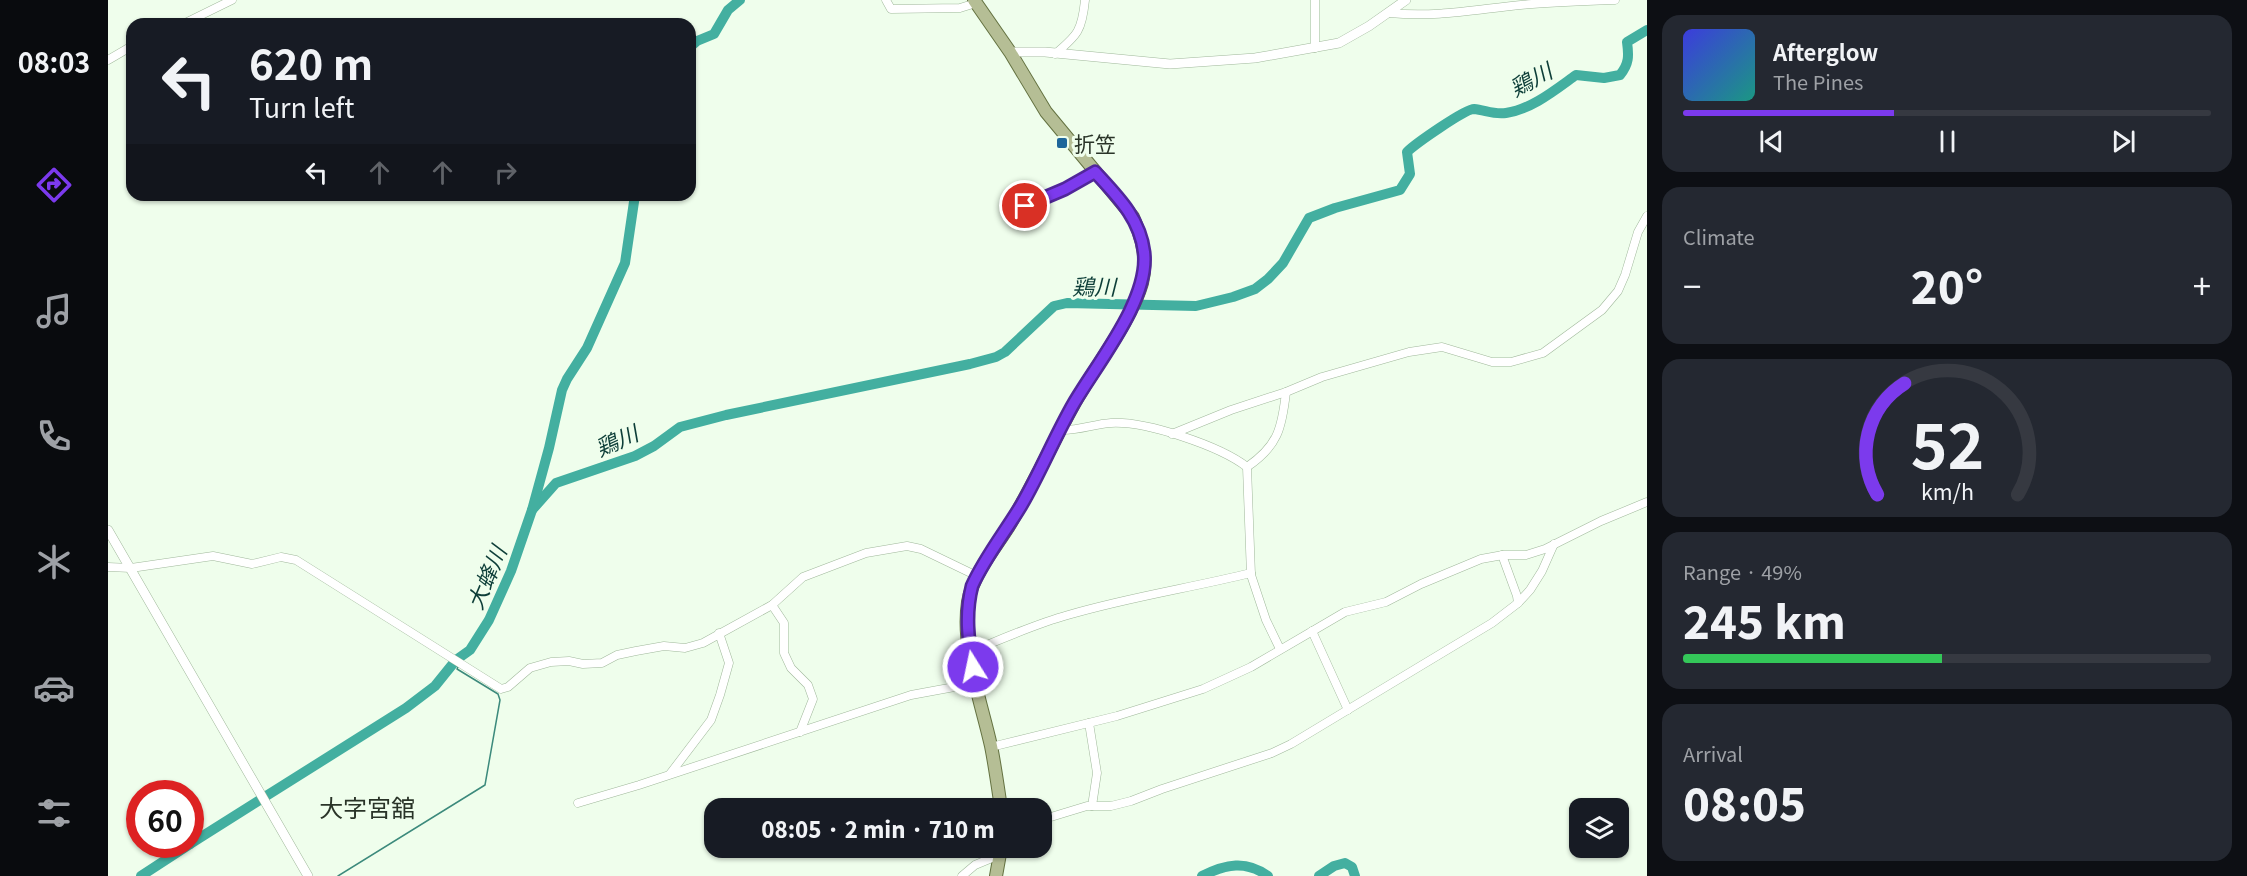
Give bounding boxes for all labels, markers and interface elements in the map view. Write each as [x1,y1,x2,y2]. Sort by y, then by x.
text: 620 m [249,31,373,92]
text: Afterglow [1773,35,1878,67]
text: 08:03 [18,42,90,81]
icon: left [150,42,228,120]
water label: 鶏川 [1503,53,1559,102]
text: The Pines [1773,67,1863,96]
text: Turn left [249,87,355,126]
icon: previous [1755,125,1788,158]
icon: pause [1931,125,1964,158]
icon: next [2107,125,2140,158]
place label: 折笠 [1074,128,1116,158]
marker: 折笠 [1055,136,1069,150]
icon: left [300,156,333,189]
icon: ahead [363,156,396,189]
icon: ahead [426,156,459,189]
icon: right [489,156,522,189]
icon: directions [33,164,75,206]
pin [999,180,1050,231]
icon: arrive [1008,189,1041,222]
text: Climate [1683,222,1755,251]
text: 20° [1911,252,1983,317]
text: − [1683,261,1701,309]
text: + [2193,261,2211,309]
water label: 鶏川 [1072,269,1118,301]
icon: music [33,290,75,332]
text: 52 [1910,397,1984,487]
icon: phone [33,415,75,457]
water label: 鶏川 [589,415,644,463]
text: km/h [1920,475,1974,506]
water label: 大蜂川 [457,539,513,614]
icon: climate [33,541,75,583]
text: Range · 49% [1683,557,1802,586]
text: 245 km [1683,587,1846,652]
position arrow [941,635,1005,699]
icon: car [33,667,75,709]
text: Arrival [1683,739,1743,768]
text: 08:05 [1683,769,1806,834]
speed limit sign: 60 [126,780,204,858]
district label: 大字宮舘 [319,789,415,824]
icon: filters [33,792,75,834]
map controls [1569,798,1629,858]
button: layers [1569,798,1629,858]
text: 08:05 · 2 min · 710 m [761,812,995,844]

